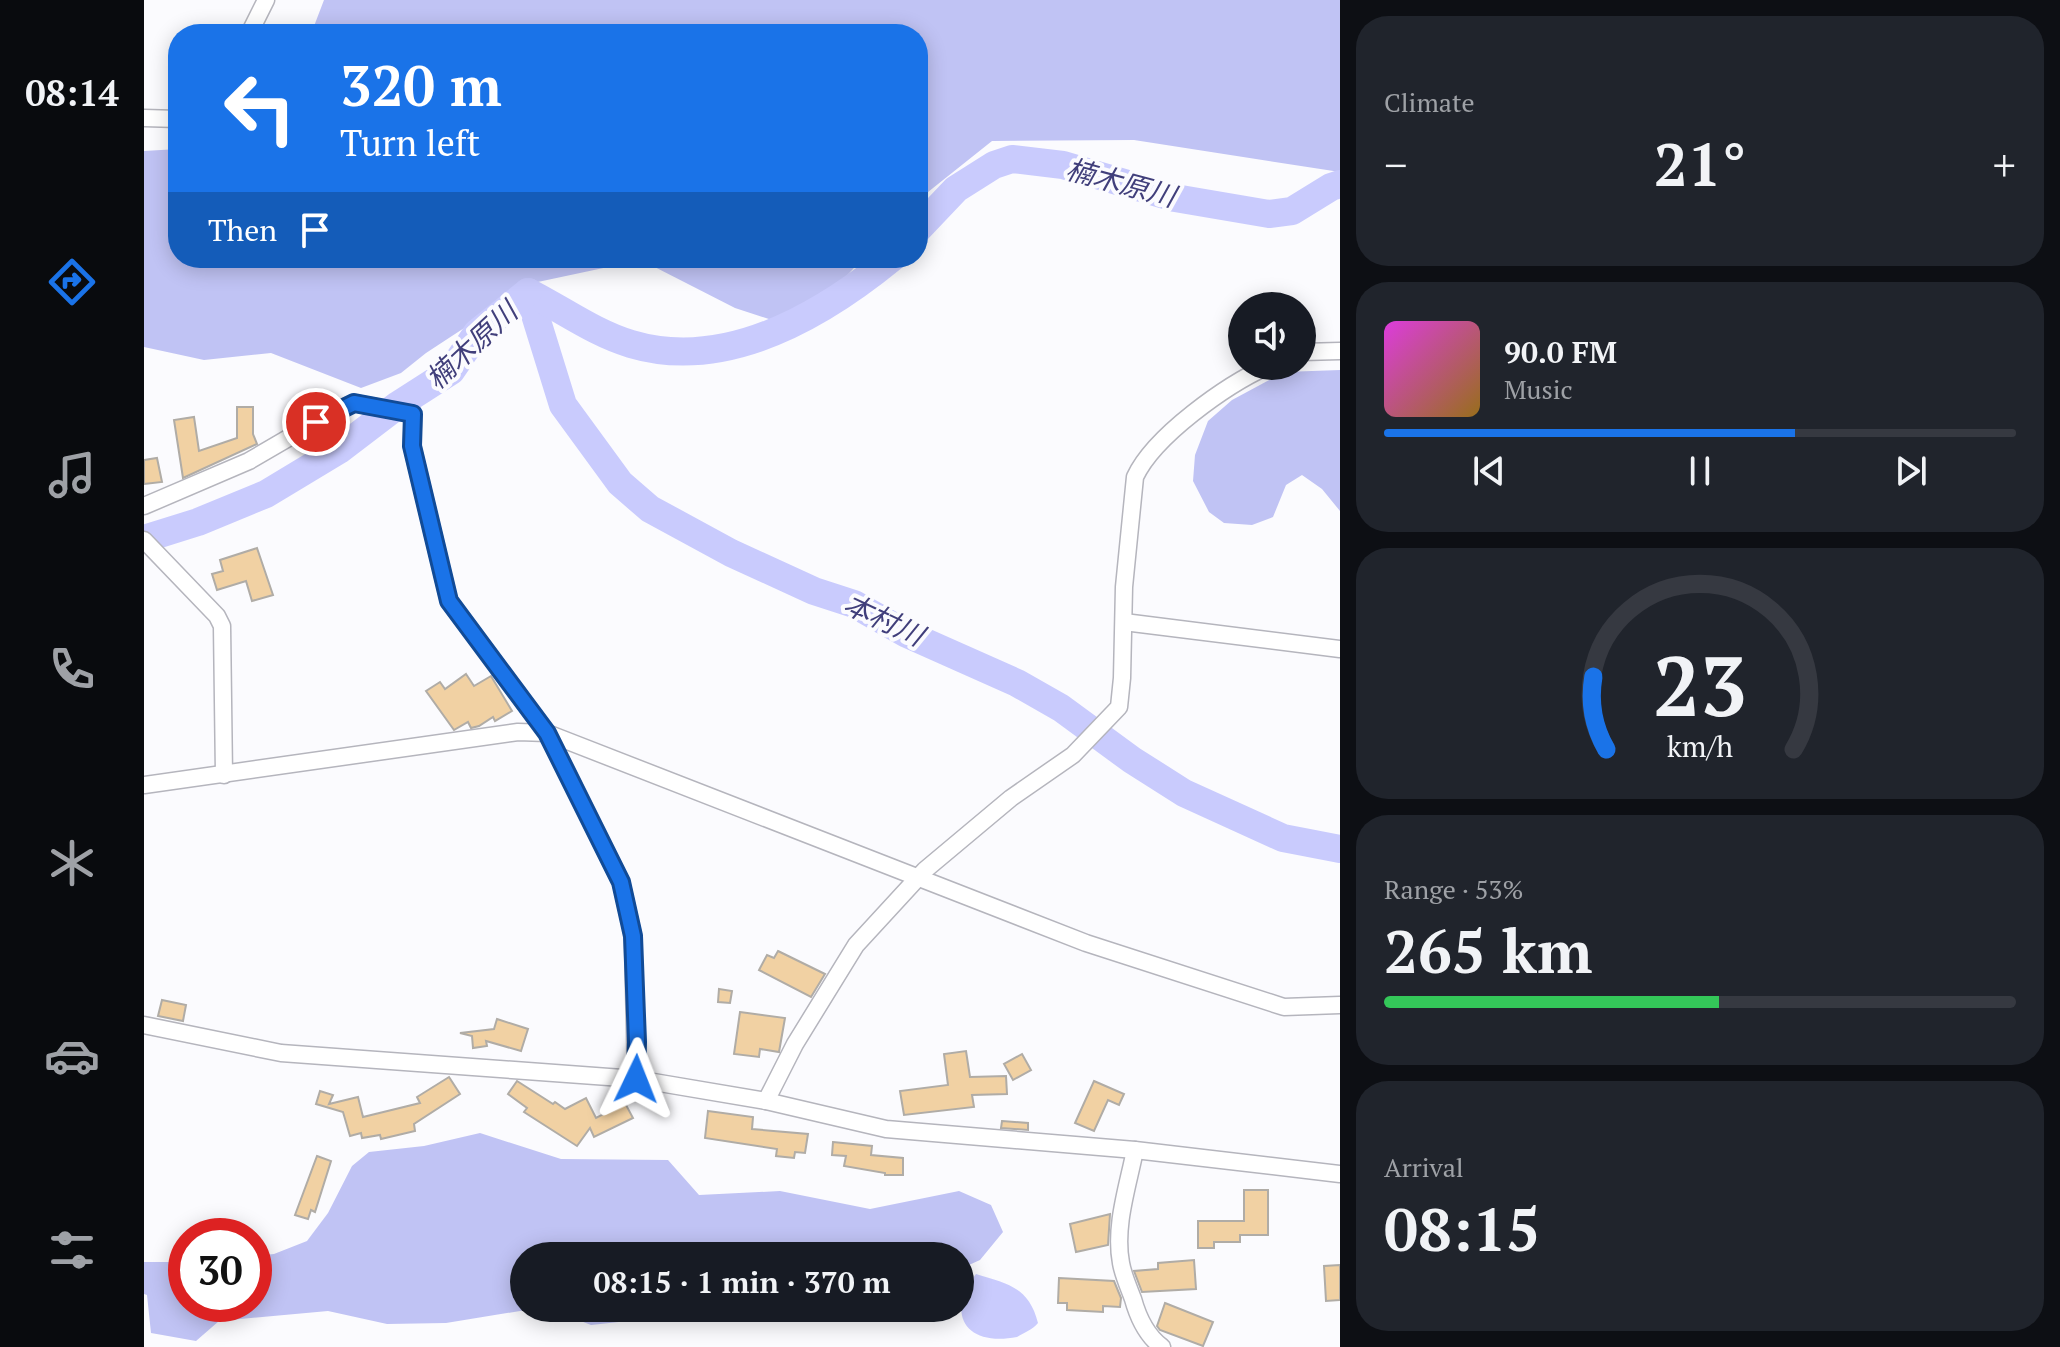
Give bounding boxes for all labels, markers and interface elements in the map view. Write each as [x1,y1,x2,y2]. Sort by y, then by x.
text: 320 m [340,48,502,122]
icon: left [208,56,312,160]
text: 08:14 [25,69,119,116]
text: Climate [1384,85,1475,119]
text: Turn left [340,119,480,166]
text: 21° [1654,124,1746,203]
text: − [1384,135,1407,194]
text: + [1993,135,2016,194]
water label: 楠木原川 [1062,150,1183,215]
icon: arrive [293,208,337,252]
text: Then [208,210,277,250]
icon: directions [44,254,100,310]
water label: 楠木原川 [417,291,527,397]
map controls [1228,292,1316,380]
button: sound [1228,292,1316,380]
text: 90.0 FM [1504,332,1617,372]
text: Music [1504,372,1573,406]
pin [282,388,350,456]
icon: arrive [294,400,338,444]
icon: music [44,447,100,503]
icon: previous [1467,449,1511,493]
icon: pause [1678,449,1722,493]
icon: next [1889,449,1933,493]
water label: 本村川 [838,584,933,655]
text: 23 [1653,629,1747,739]
icon: phone [44,641,100,697]
text: km/h [1667,727,1733,765]
icon: climate [44,835,100,891]
text: Range · 53% [1384,872,1523,906]
text: 265 km [1384,911,1592,990]
icon: car [44,1028,100,1084]
position arrow [594,1037,678,1121]
text: Arrival [1384,1150,1464,1184]
text: 08:15 [1384,1189,1540,1268]
speed limit sign: 30 [168,1218,272,1322]
icon: filters [44,1222,100,1278]
text: 08:15 · 1 min · 370 m [594,1262,890,1302]

